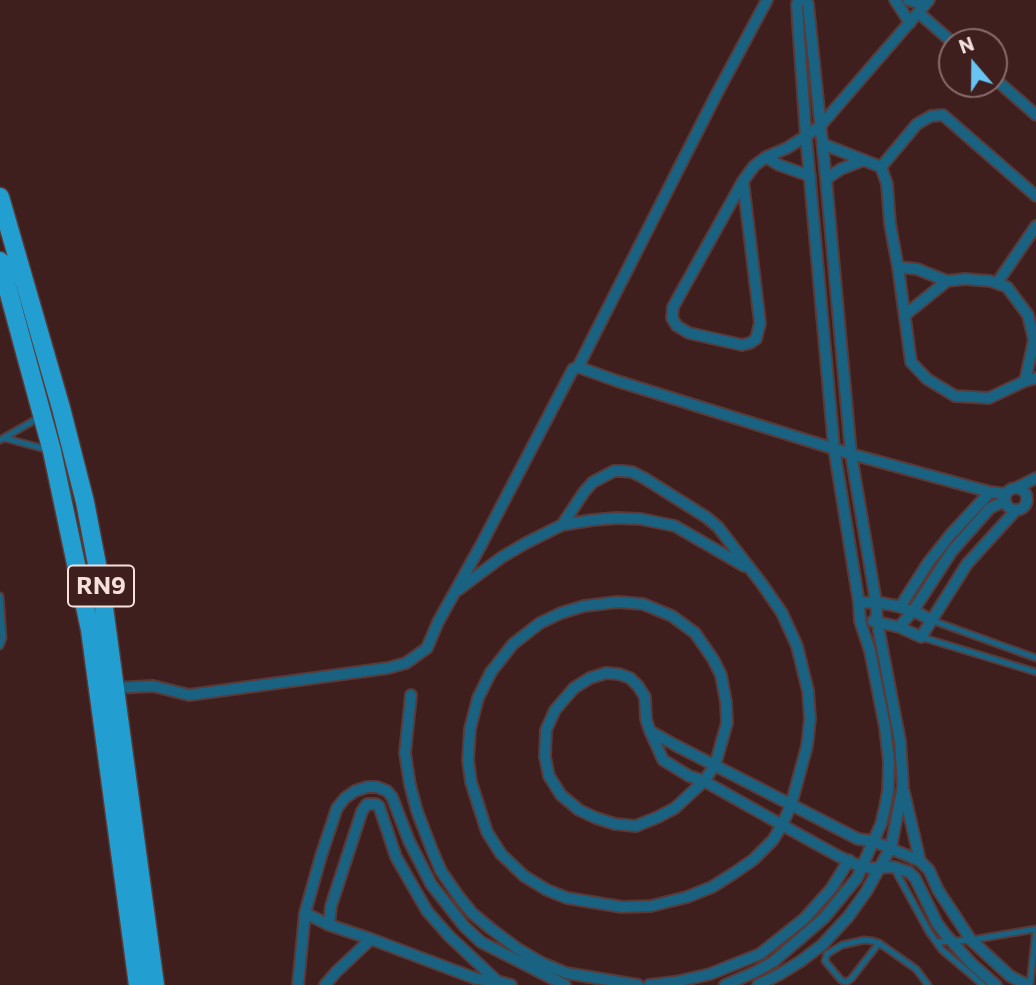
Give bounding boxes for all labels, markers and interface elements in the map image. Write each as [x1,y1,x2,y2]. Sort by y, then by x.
north arrow [938,28,1008,98]
text: N [956,31,977,58]
road number: RN9 [68,566,134,606]

